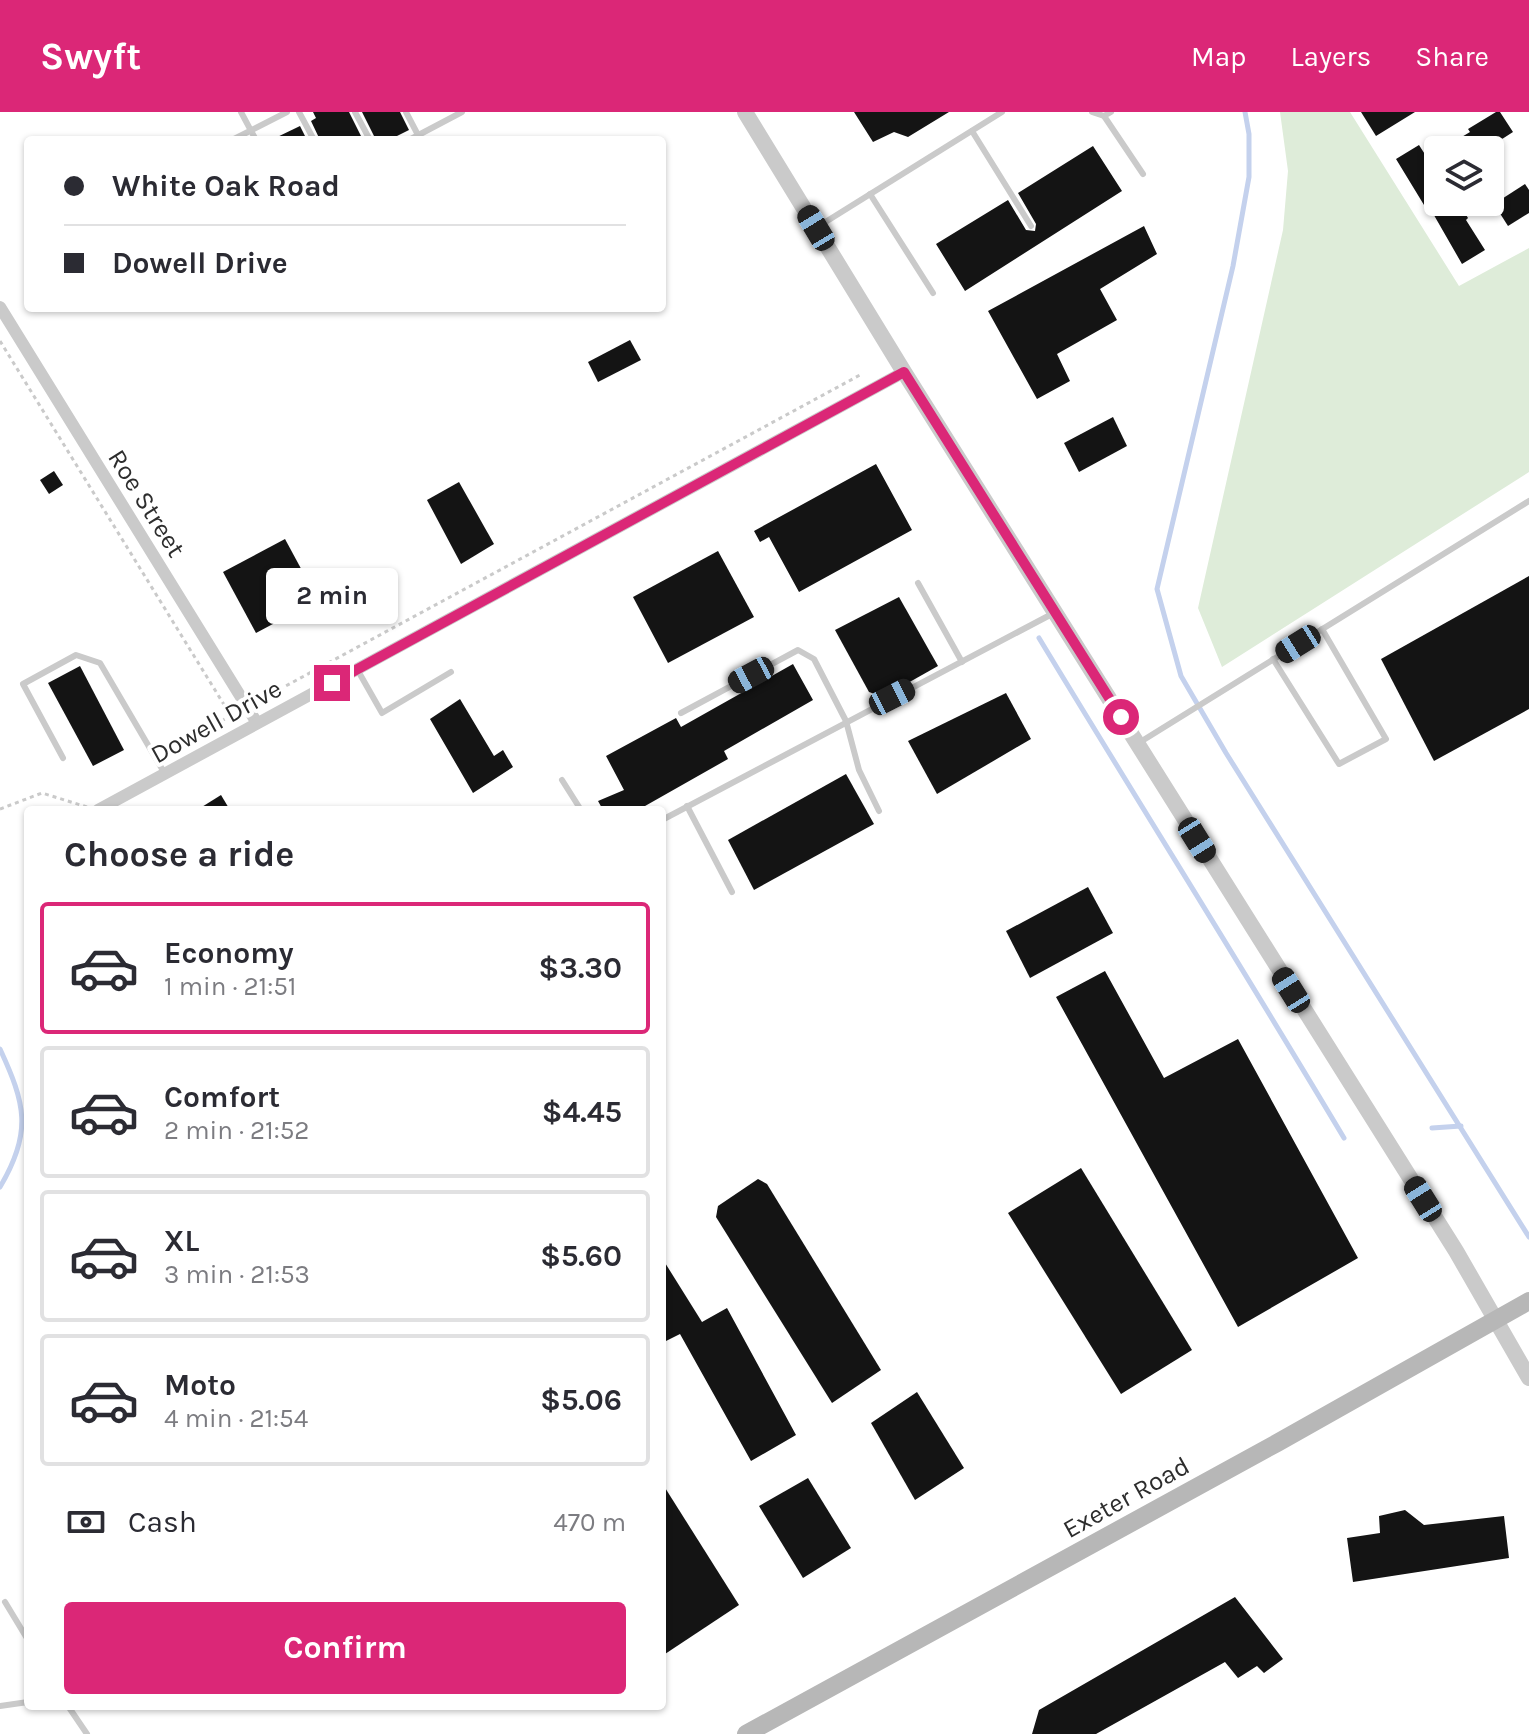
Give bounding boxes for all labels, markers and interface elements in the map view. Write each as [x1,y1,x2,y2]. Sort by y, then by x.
text: Swyft [40,34,141,79]
text: Map [1191,40,1246,73]
text: Layers [1290,40,1371,73]
text: Share [1415,40,1489,73]
map controls [1424,136,1504,216]
button: layers [1424,136,1504,216]
text: White Oak Road [112,168,340,204]
car [793,201,839,255]
text: Dowell Drive [112,245,288,281]
street label: Roe Street [101,444,192,563]
callout: 2 min [266,567,398,623]
text: 2 min [296,580,368,611]
car [1271,621,1325,667]
car [724,653,778,697]
route end [314,665,350,701]
street label: Dowell Drive [145,673,287,770]
car [865,675,919,719]
route start [1103,699,1139,735]
car [1174,813,1220,867]
text: Choose a ride [64,833,294,875]
icon: car [68,932,140,1004]
text: Economy [164,935,294,971]
text: $3.30 [539,950,622,986]
car [1268,963,1314,1017]
text: 1 min · 21:51 [164,971,296,1002]
icon: car [68,1076,140,1148]
text: Comfort [164,1079,280,1115]
text: $4.45 [542,1094,622,1130]
text: 2 min · 21:52 [164,1115,309,1146]
car [1400,1172,1446,1226]
icon: car [68,1220,140,1292]
text: XL [164,1223,199,1259]
text: $5.60 [540,1238,622,1274]
text: 3 min · 21:53 [164,1259,310,1290]
icon: car [68,1364,140,1436]
text: Moto [164,1367,236,1403]
text: $5.06 [540,1382,622,1418]
text: 4 min · 21:54 [164,1403,308,1434]
street label: Exeter Road [1058,1450,1195,1545]
icon: cash [64,1500,108,1544]
text: Cash [128,1504,197,1540]
text: 470 m [553,1507,626,1538]
button: Confirm [64,1602,626,1694]

